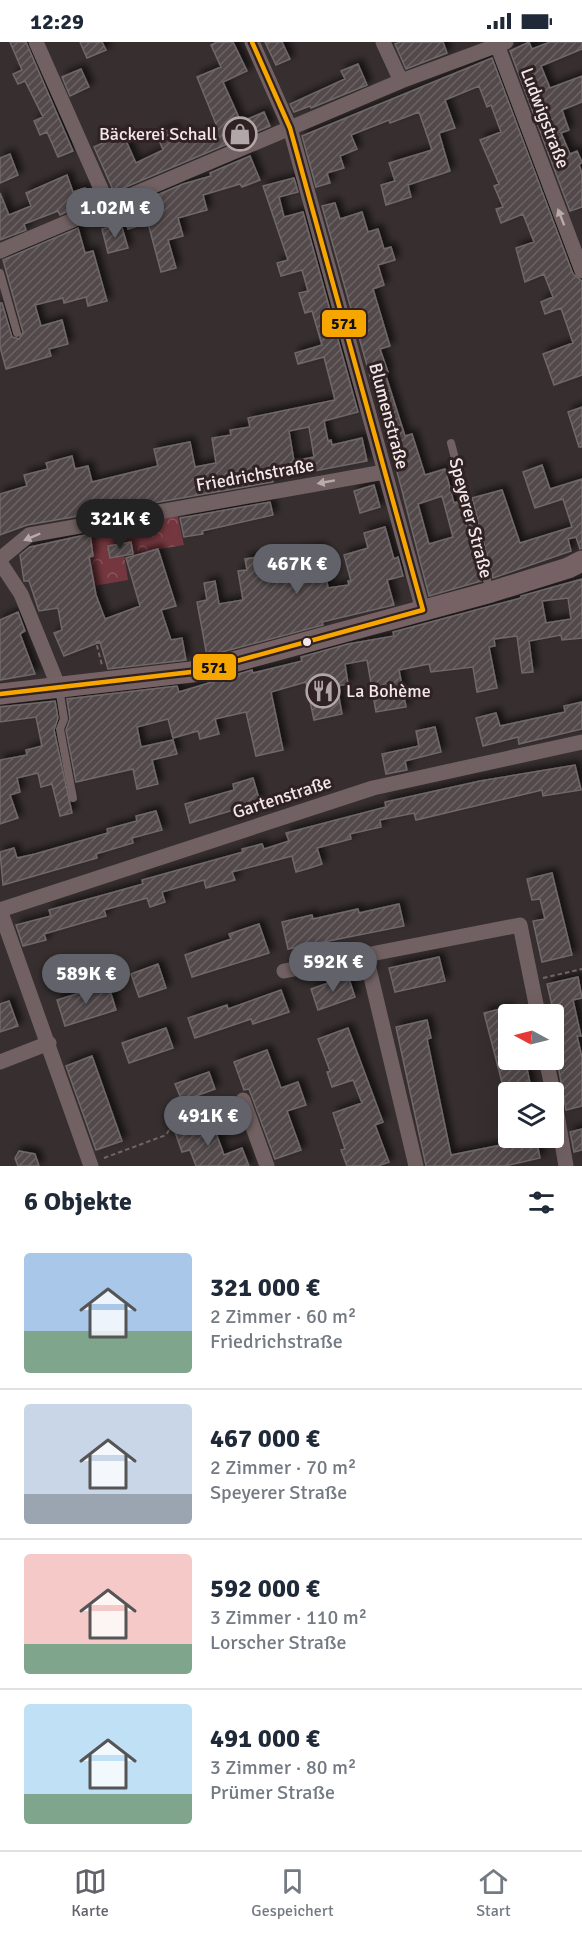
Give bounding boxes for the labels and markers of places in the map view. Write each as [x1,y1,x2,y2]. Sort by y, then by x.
shop icon: Bäckerei Schall [222,116,258,152]
place label: Bäckerei Schall [99,123,217,145]
pin: 1.02M € [60,188,170,239]
pin: 321K € [71,499,169,550]
pin: 467K € [248,544,346,595]
unlabelled marker [301,636,313,648]
restaurant icon: La Bohème [305,673,341,709]
place label: La Bohème [346,680,431,702]
pin: 592K € [284,942,382,993]
pin: 589K € [37,954,135,1005]
pin: 491K € [159,1096,257,1147]

